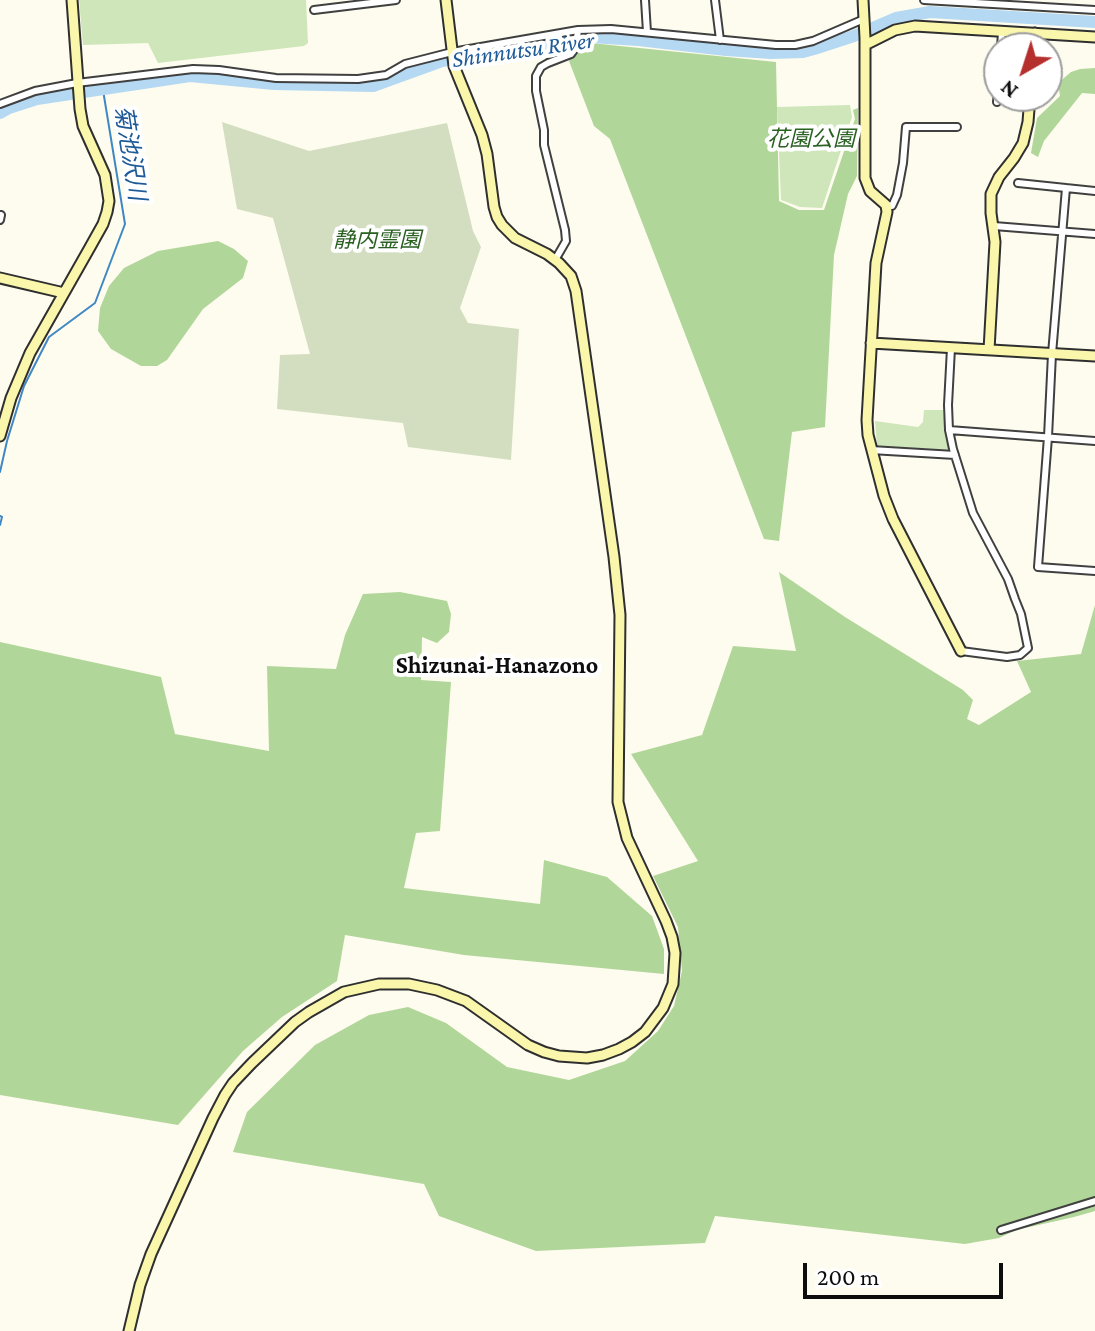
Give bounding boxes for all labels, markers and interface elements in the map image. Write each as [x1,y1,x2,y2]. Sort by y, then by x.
water label: Shinnutsu River [450,26,596,74]
north arrow [983,32,1063,112]
text: N [995,75,1023,104]
water label: 菊池沢川 [108,103,152,203]
park label: 花園公園 [767,126,855,152]
park label: 静内霊園 [333,227,421,253]
district label: Shizunai-Hanazono [396,652,598,680]
scale bar [807,1247,1007,1297]
text: 200 m [817,1263,879,1290]

